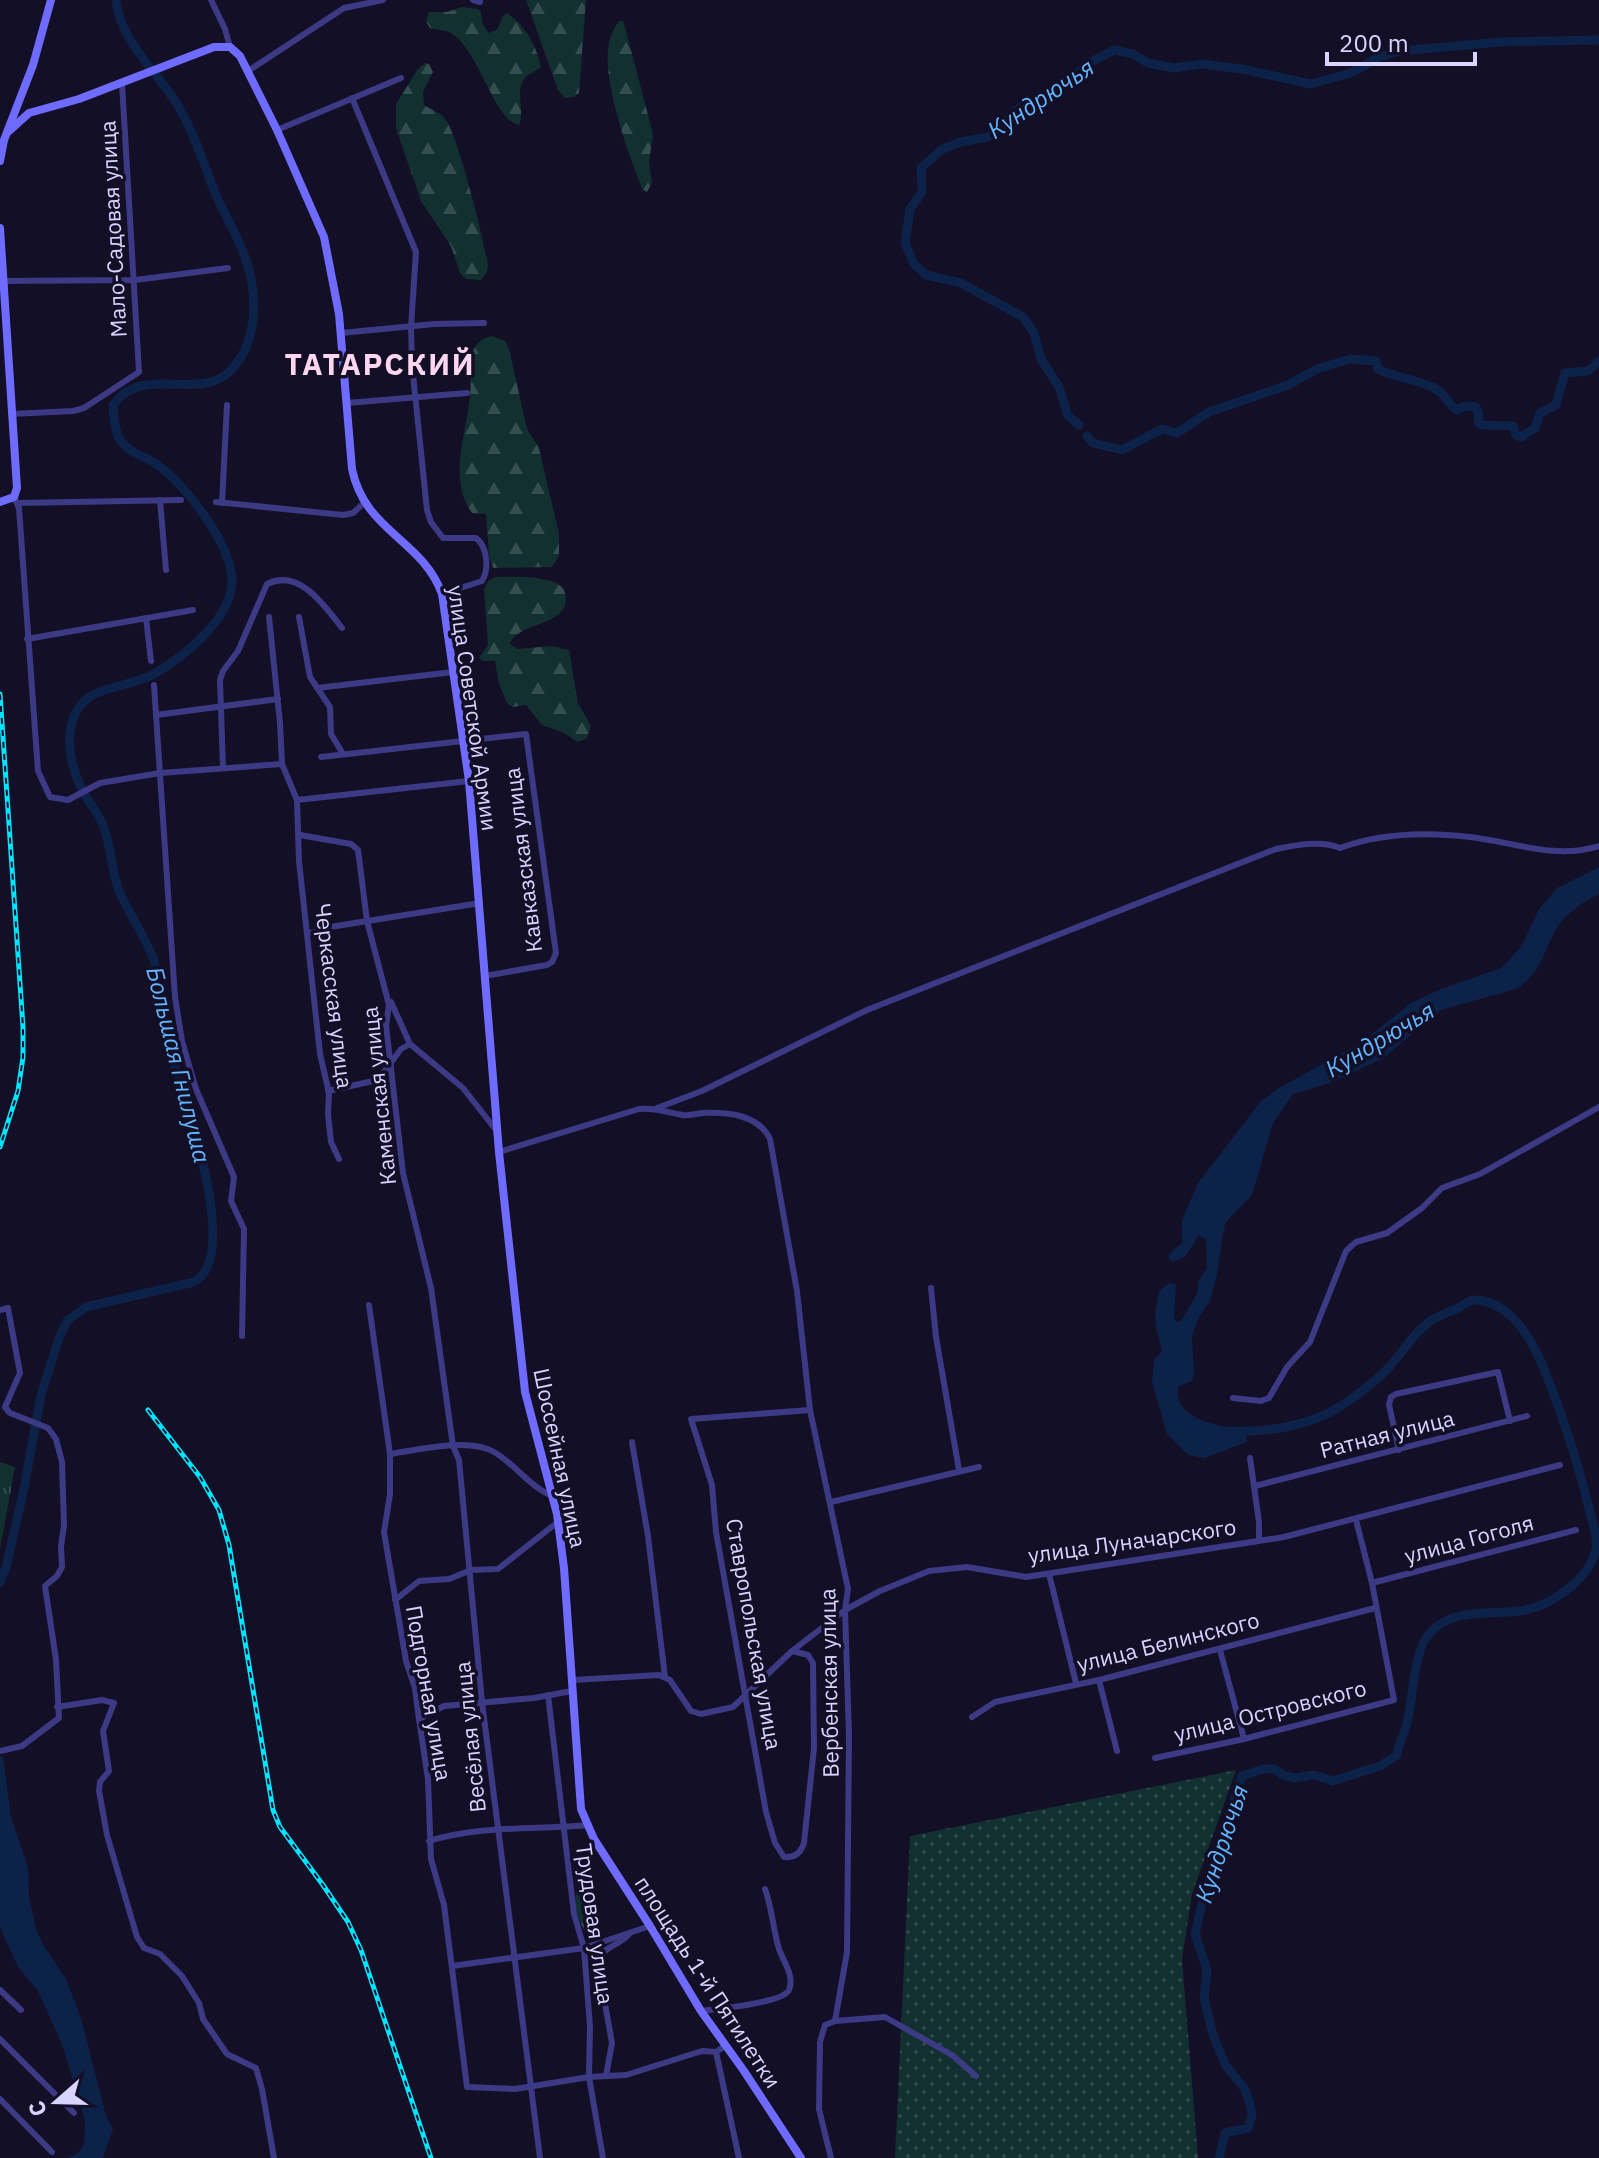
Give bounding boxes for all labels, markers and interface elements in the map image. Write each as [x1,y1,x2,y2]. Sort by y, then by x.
scale bar [1327,16,1475,66]
text: 200 m [1339,27,1409,59]
water label: Кундрючья [981,51,1100,146]
street label: Мало-Садовая улица [92,120,133,338]
district label: ТАТАРСКИЙ [284,344,476,383]
street label: улица Советской Армии [442,583,505,833]
street label: Кавказская улица [497,766,548,954]
street label: Черкасская улица [309,902,360,1090]
water label: Большая Гнилуша [139,963,219,1166]
water label: Кундрючья [1319,994,1440,1084]
street label: Каменская улица [355,1005,402,1187]
street label: Шоссейная улица [527,1365,594,1551]
street label: Ратная улица [1317,1403,1457,1464]
street label: улица Гоголя [1401,1507,1537,1570]
street label: улица Луначарского [1026,1512,1238,1569]
street label: Ставропольская улица [720,1516,789,1752]
street label: Вербенская улица [812,1588,845,1778]
street label: Подгорная улица [400,1603,459,1783]
street label: улица Белинского [1074,1605,1262,1678]
street label: Весёлая улица [447,1660,492,1814]
street label: улица Островского [1171,1673,1369,1748]
water label: Кундрючья [1187,1781,1255,1907]
street label: Трудовая улица [570,1842,621,2006]
street label: площадь 1-й Пятилетки [629,1870,788,2093]
north arrow [16,2062,96,2142]
text: С [21,2097,53,2121]

